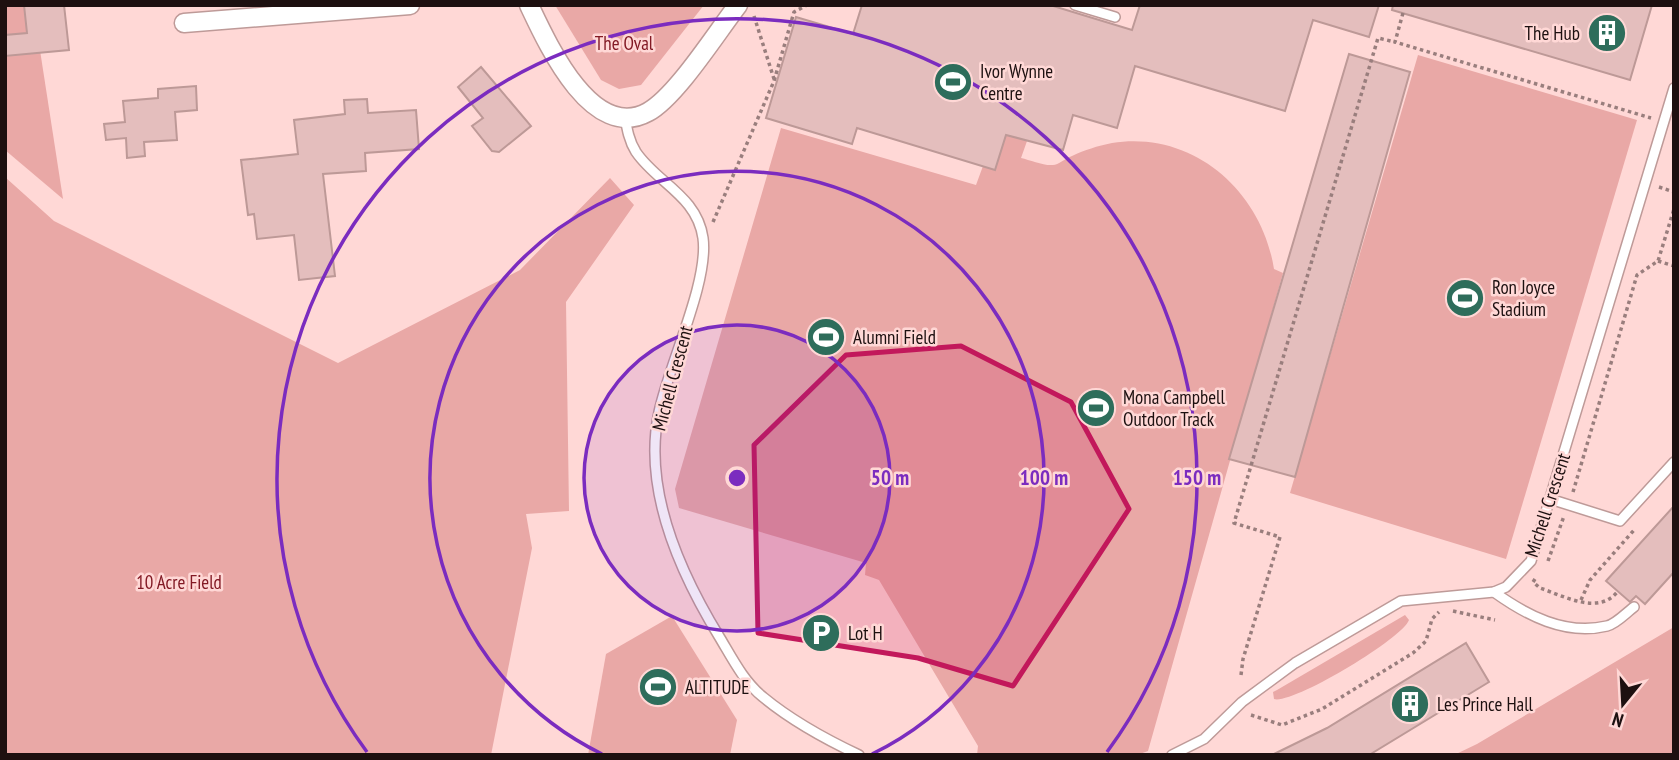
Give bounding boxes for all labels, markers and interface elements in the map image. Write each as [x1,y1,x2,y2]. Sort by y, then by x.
building icon: The Hub [1586,12,1628,54]
place label: The Hub [1525,21,1580,45]
park label: The Oval [595,31,654,55]
place label: Ivor Wynne Centre [980,59,1053,105]
sports icon: Ivor Wynne Centre [932,61,974,103]
place label: Ron Joyce Stadium [1492,275,1555,321]
sports icon: Ron Joyce Stadium [1444,277,1486,319]
sports icon: Alumni Field [805,316,847,358]
street label: Michell Crescent [646,322,698,433]
place label: Alumni Field [853,325,936,349]
place label: Mona Campbell Outdoor Track [1123,385,1225,431]
sports icon: Mona Campbell Outdoor Track [1075,387,1117,429]
street label: Michell Crescent [1519,449,1575,560]
text: 50 m [871,464,909,491]
text: 100 m [1020,464,1068,491]
text: 150 m [1173,464,1221,491]
centre of rings [725,466,749,490]
park label: 10 Acre Field [136,570,222,594]
parking icon: Lot H [800,612,842,654]
place label: Lot H [848,621,883,645]
sports icon: ALTITUDE [637,666,679,708]
north arrow [1588,669,1658,739]
place label: ALTITUDE [685,675,749,699]
building icon: Les Prince Hall [1389,683,1431,725]
place label: Les Prince Hall [1437,692,1534,716]
text: N [1609,707,1626,733]

